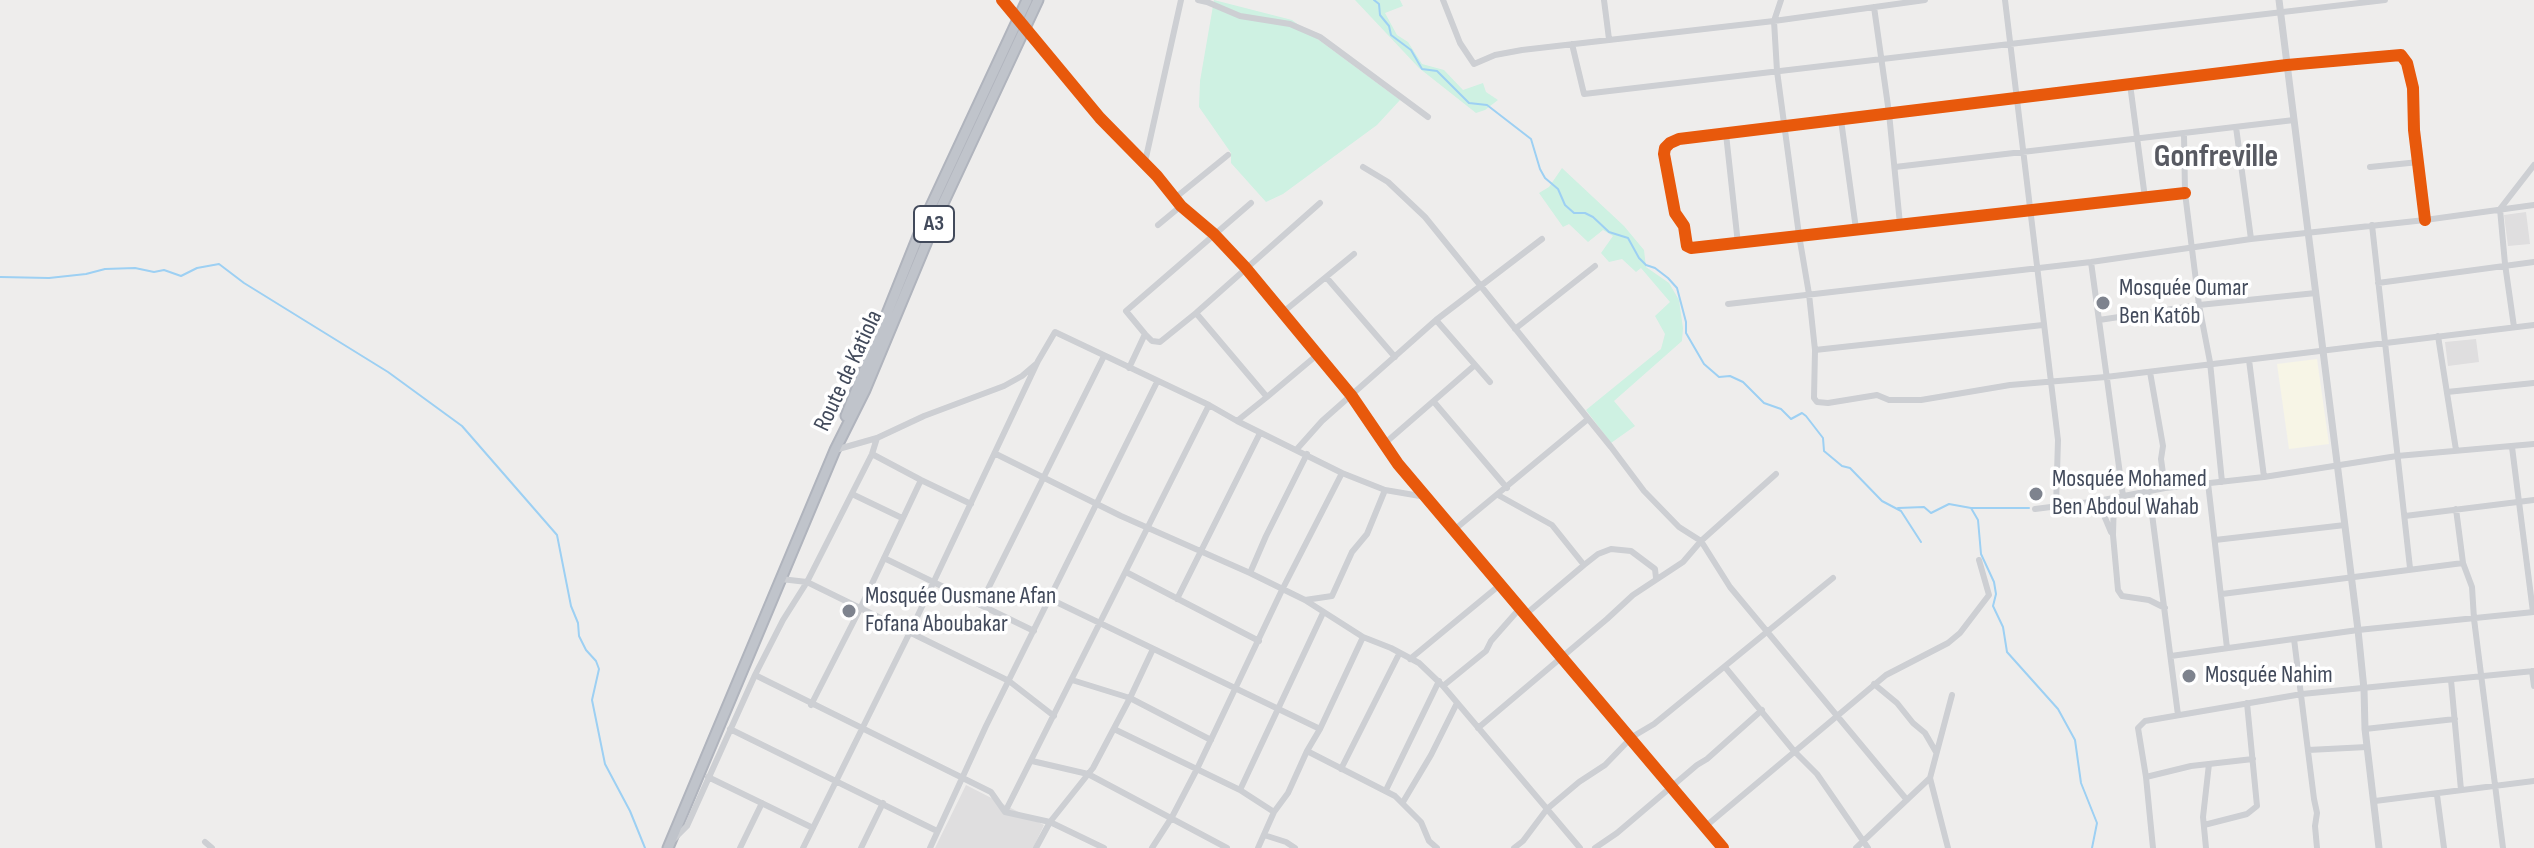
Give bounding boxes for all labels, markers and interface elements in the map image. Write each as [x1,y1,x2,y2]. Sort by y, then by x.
district label: Gonfreville [2154,139,2278,177]
road number: A3 [914,206,954,242]
place label: Mosquée Oumar Ben Katôb [2119,275,2248,331]
marker: Mosquée Oumar Ben Katôb [2094,294,2112,312]
street label: Route de Katiola [808,306,890,436]
place label: Mosquée Mohamed Ben Abdoul Wahab [2052,466,2207,522]
marker: Mosquée Mohamed Ben Abdoul Wahab [2027,485,2045,503]
place label: Mosquée Ousmane Afan Fofana Aboubakar [865,583,1056,639]
marker: Mosquée Ousmane Afan Fofana Aboubakar [840,602,858,620]
place label: Mosquée Nahim [2205,662,2333,690]
marker: Mosquée Nahim [2180,667,2198,685]

